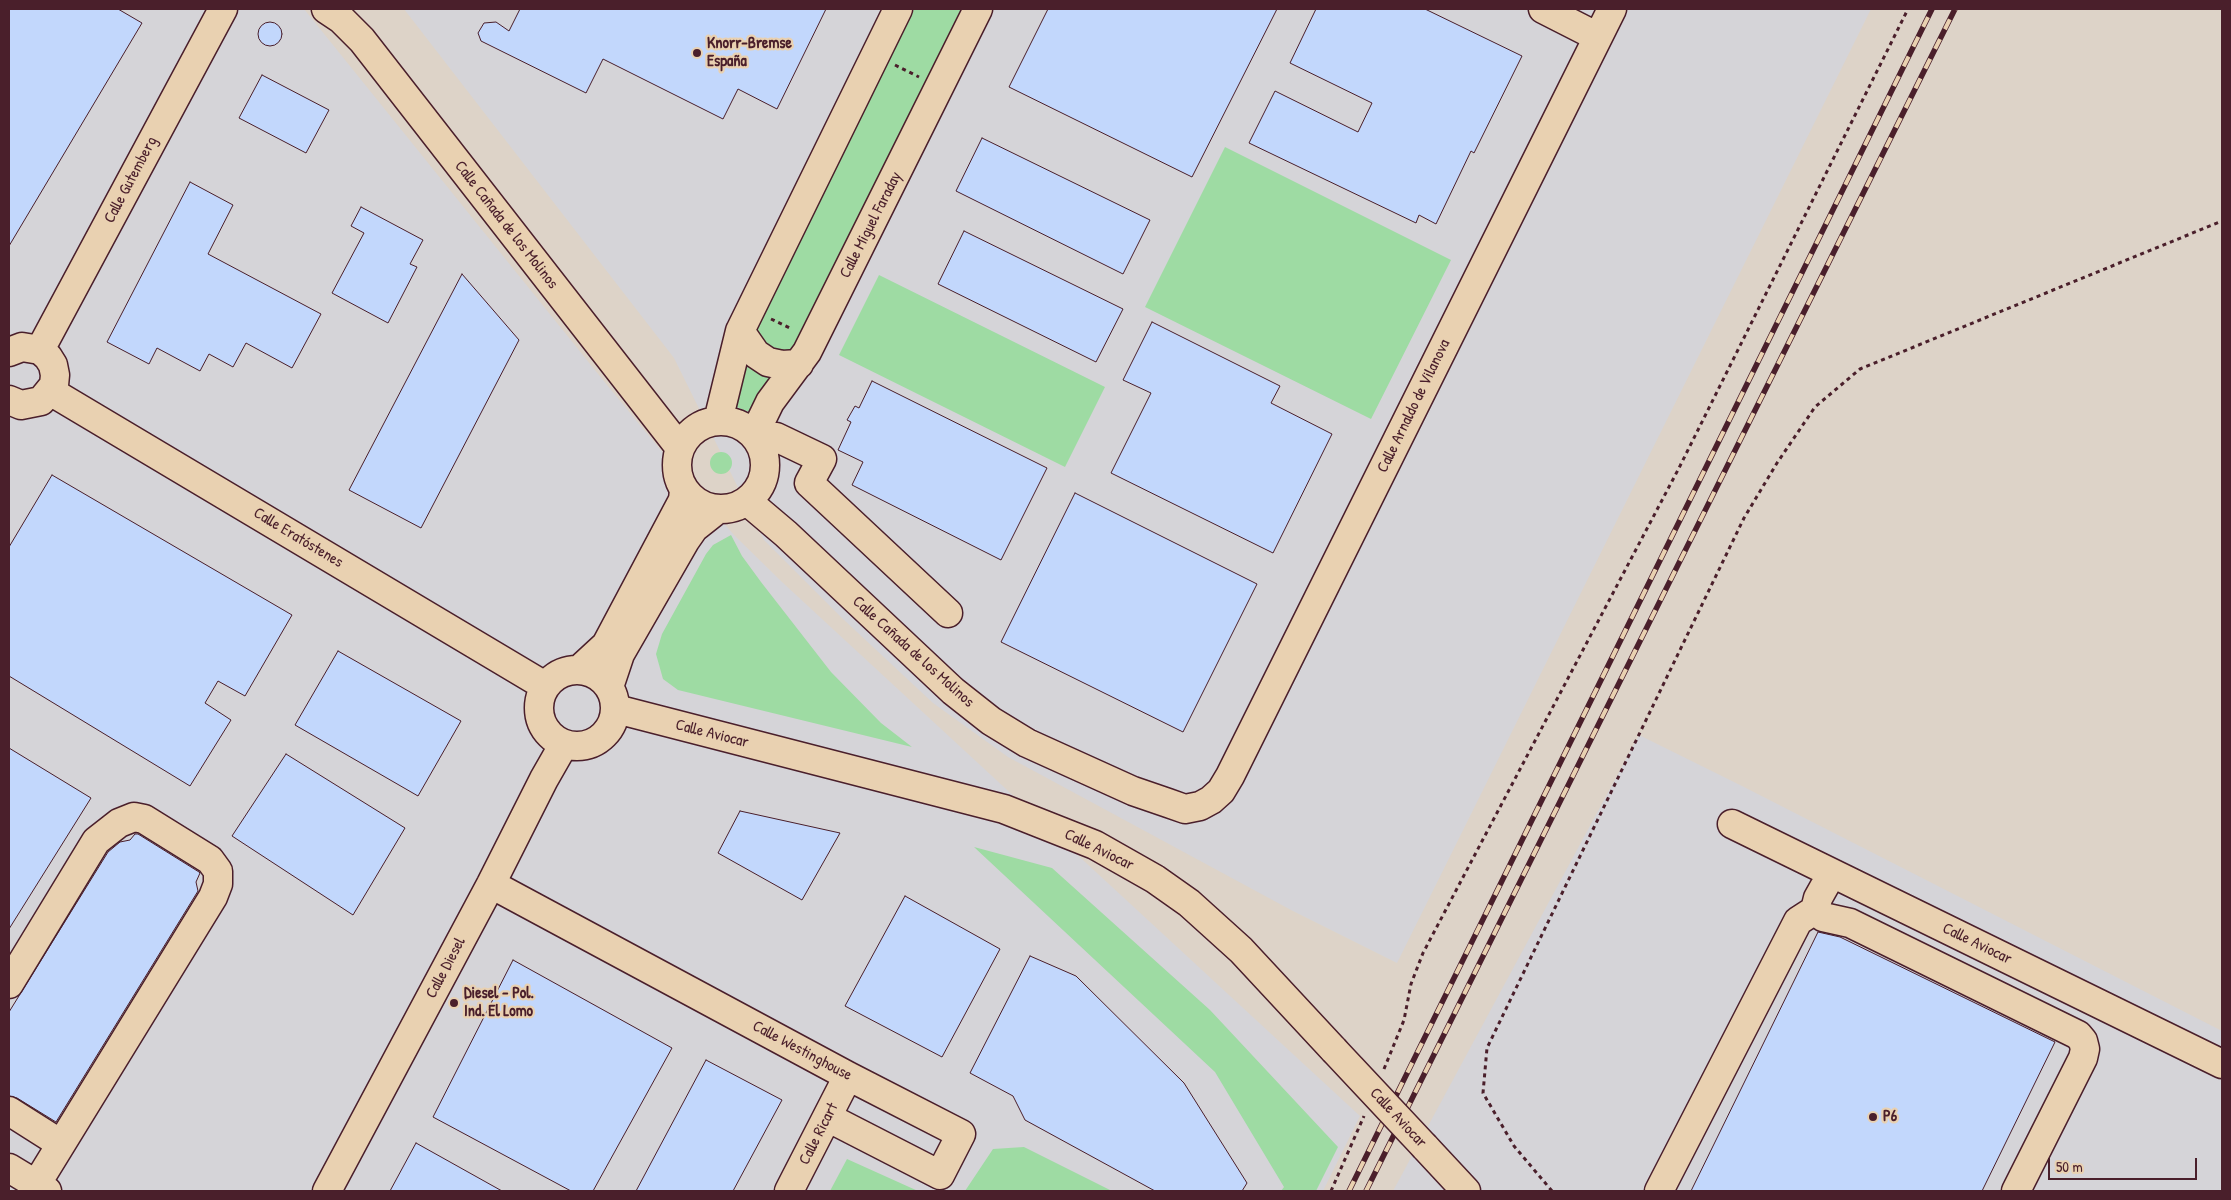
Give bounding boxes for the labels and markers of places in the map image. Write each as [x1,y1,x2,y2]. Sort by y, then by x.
place label: Knorr-Bremse España [707,34,792,72]
marker: Knorr-Bremse España [691,47,703,59]
place label: Diesel - Pol. Ind. El Lomo [464,984,534,1022]
marker: Diesel - Pol. Ind. El Lomo [448,997,460,1009]
place label: P6 [1883,1107,1897,1127]
marker: P6 [1867,1111,1879,1123]

